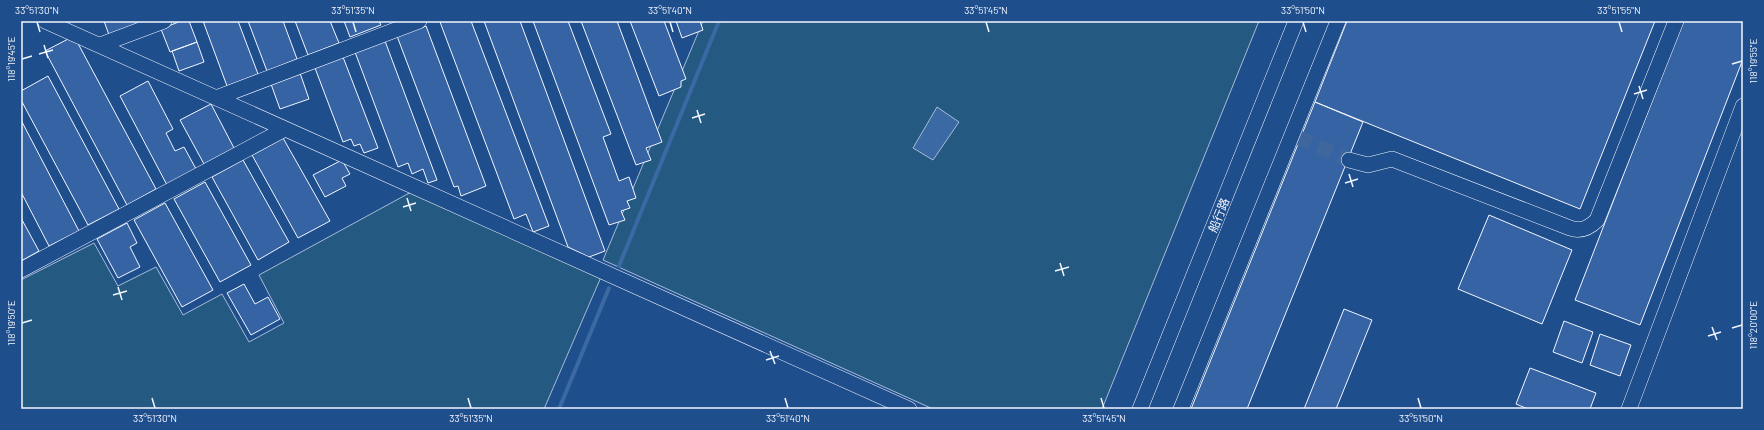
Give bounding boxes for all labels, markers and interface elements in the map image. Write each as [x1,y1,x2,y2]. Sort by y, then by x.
text: 33°51'30"N [15,4,59,16]
text: 33°51'35"N [331,4,375,16]
text: 33°51'40"N [648,4,692,16]
text: 33°51'45"N [964,4,1008,16]
text: 33°51'50"N [1281,4,1325,16]
text: 33°51'55"N [1597,4,1641,16]
text: 118°19'45"E [5,36,17,82]
text: 118°19'55"E [1747,38,1759,84]
street label: 船行路 [1205,196,1231,234]
text: 118°19'50"E [5,300,17,346]
text: 118°20'00"E [1747,301,1759,349]
text: 33°51'30"N [133,412,177,424]
text: 33°51'35"N [449,412,493,424]
text: 33°51'40"N [766,412,810,424]
text: 33°51'45"N [1082,412,1126,424]
text: 33°51'50"N [1399,412,1443,424]

